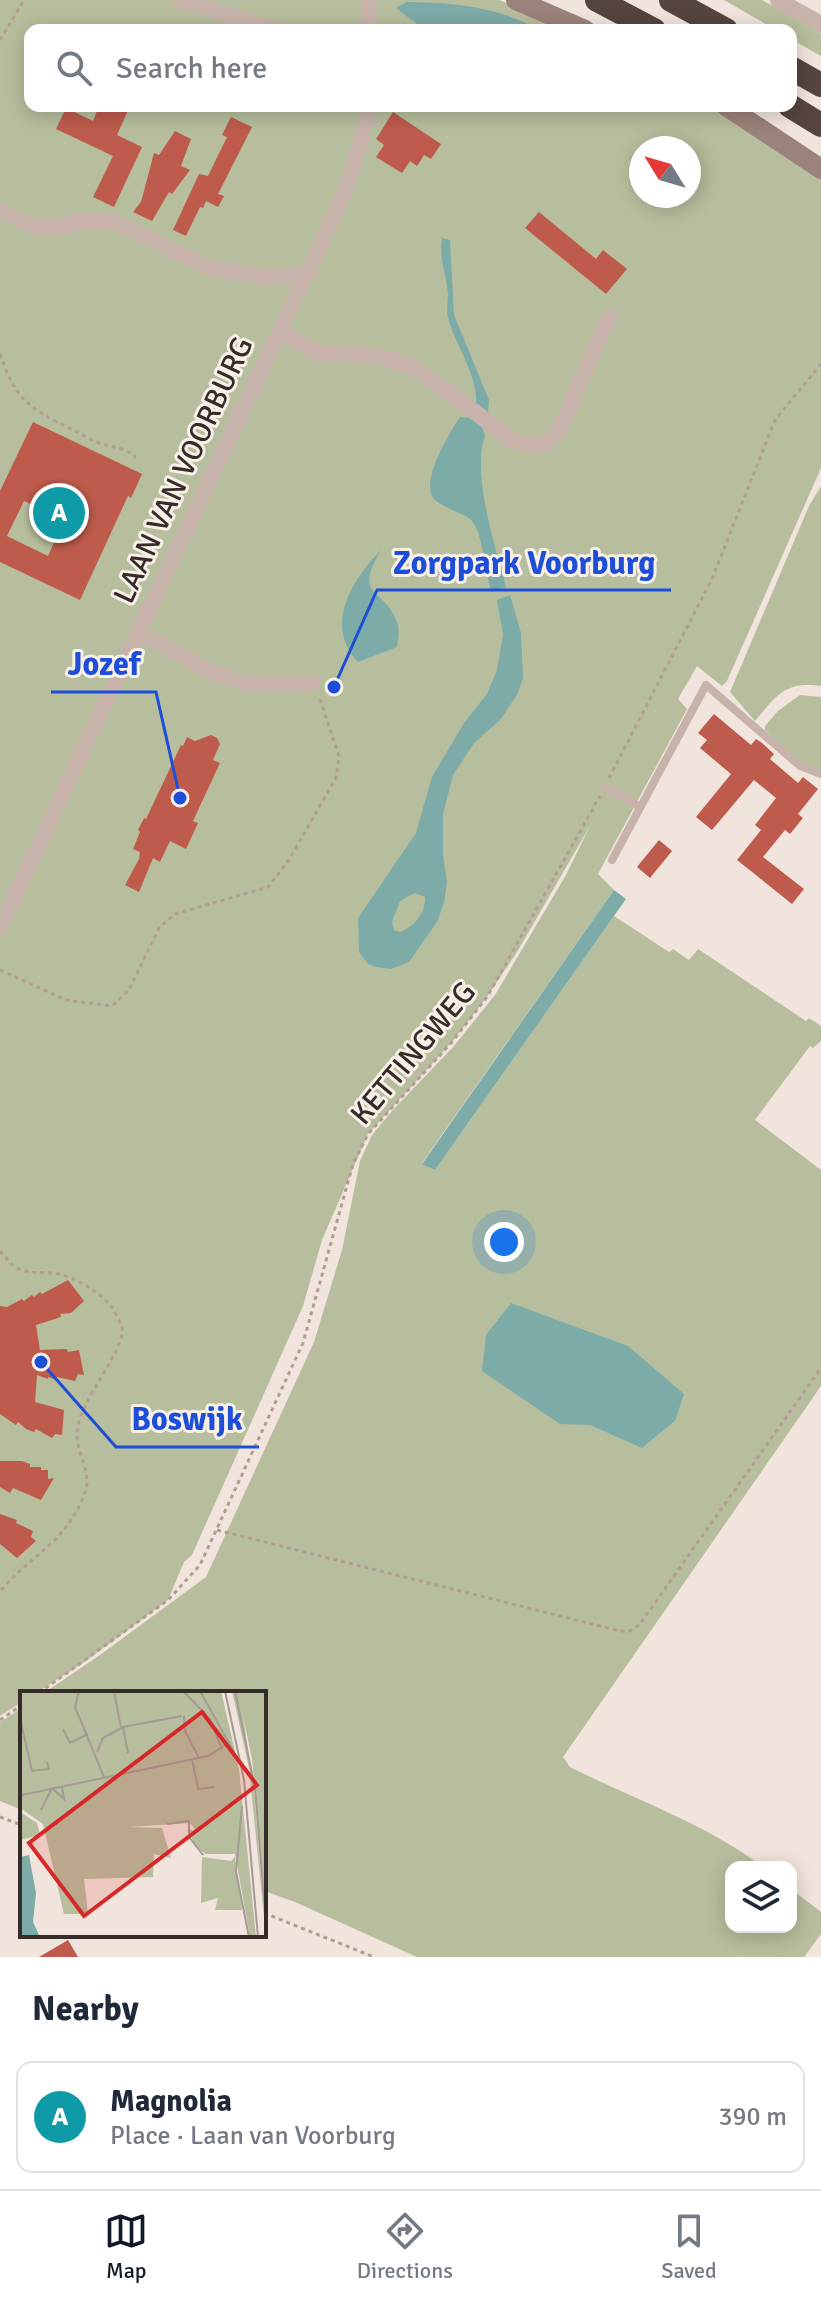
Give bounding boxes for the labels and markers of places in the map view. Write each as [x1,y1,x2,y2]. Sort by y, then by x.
pin: A [33,483,85,543]
callout: Zorgpark Voorburg [377,534,671,590]
callout: Jozef [51,636,156,692]
callout: Boswijk [116,1391,259,1447]

